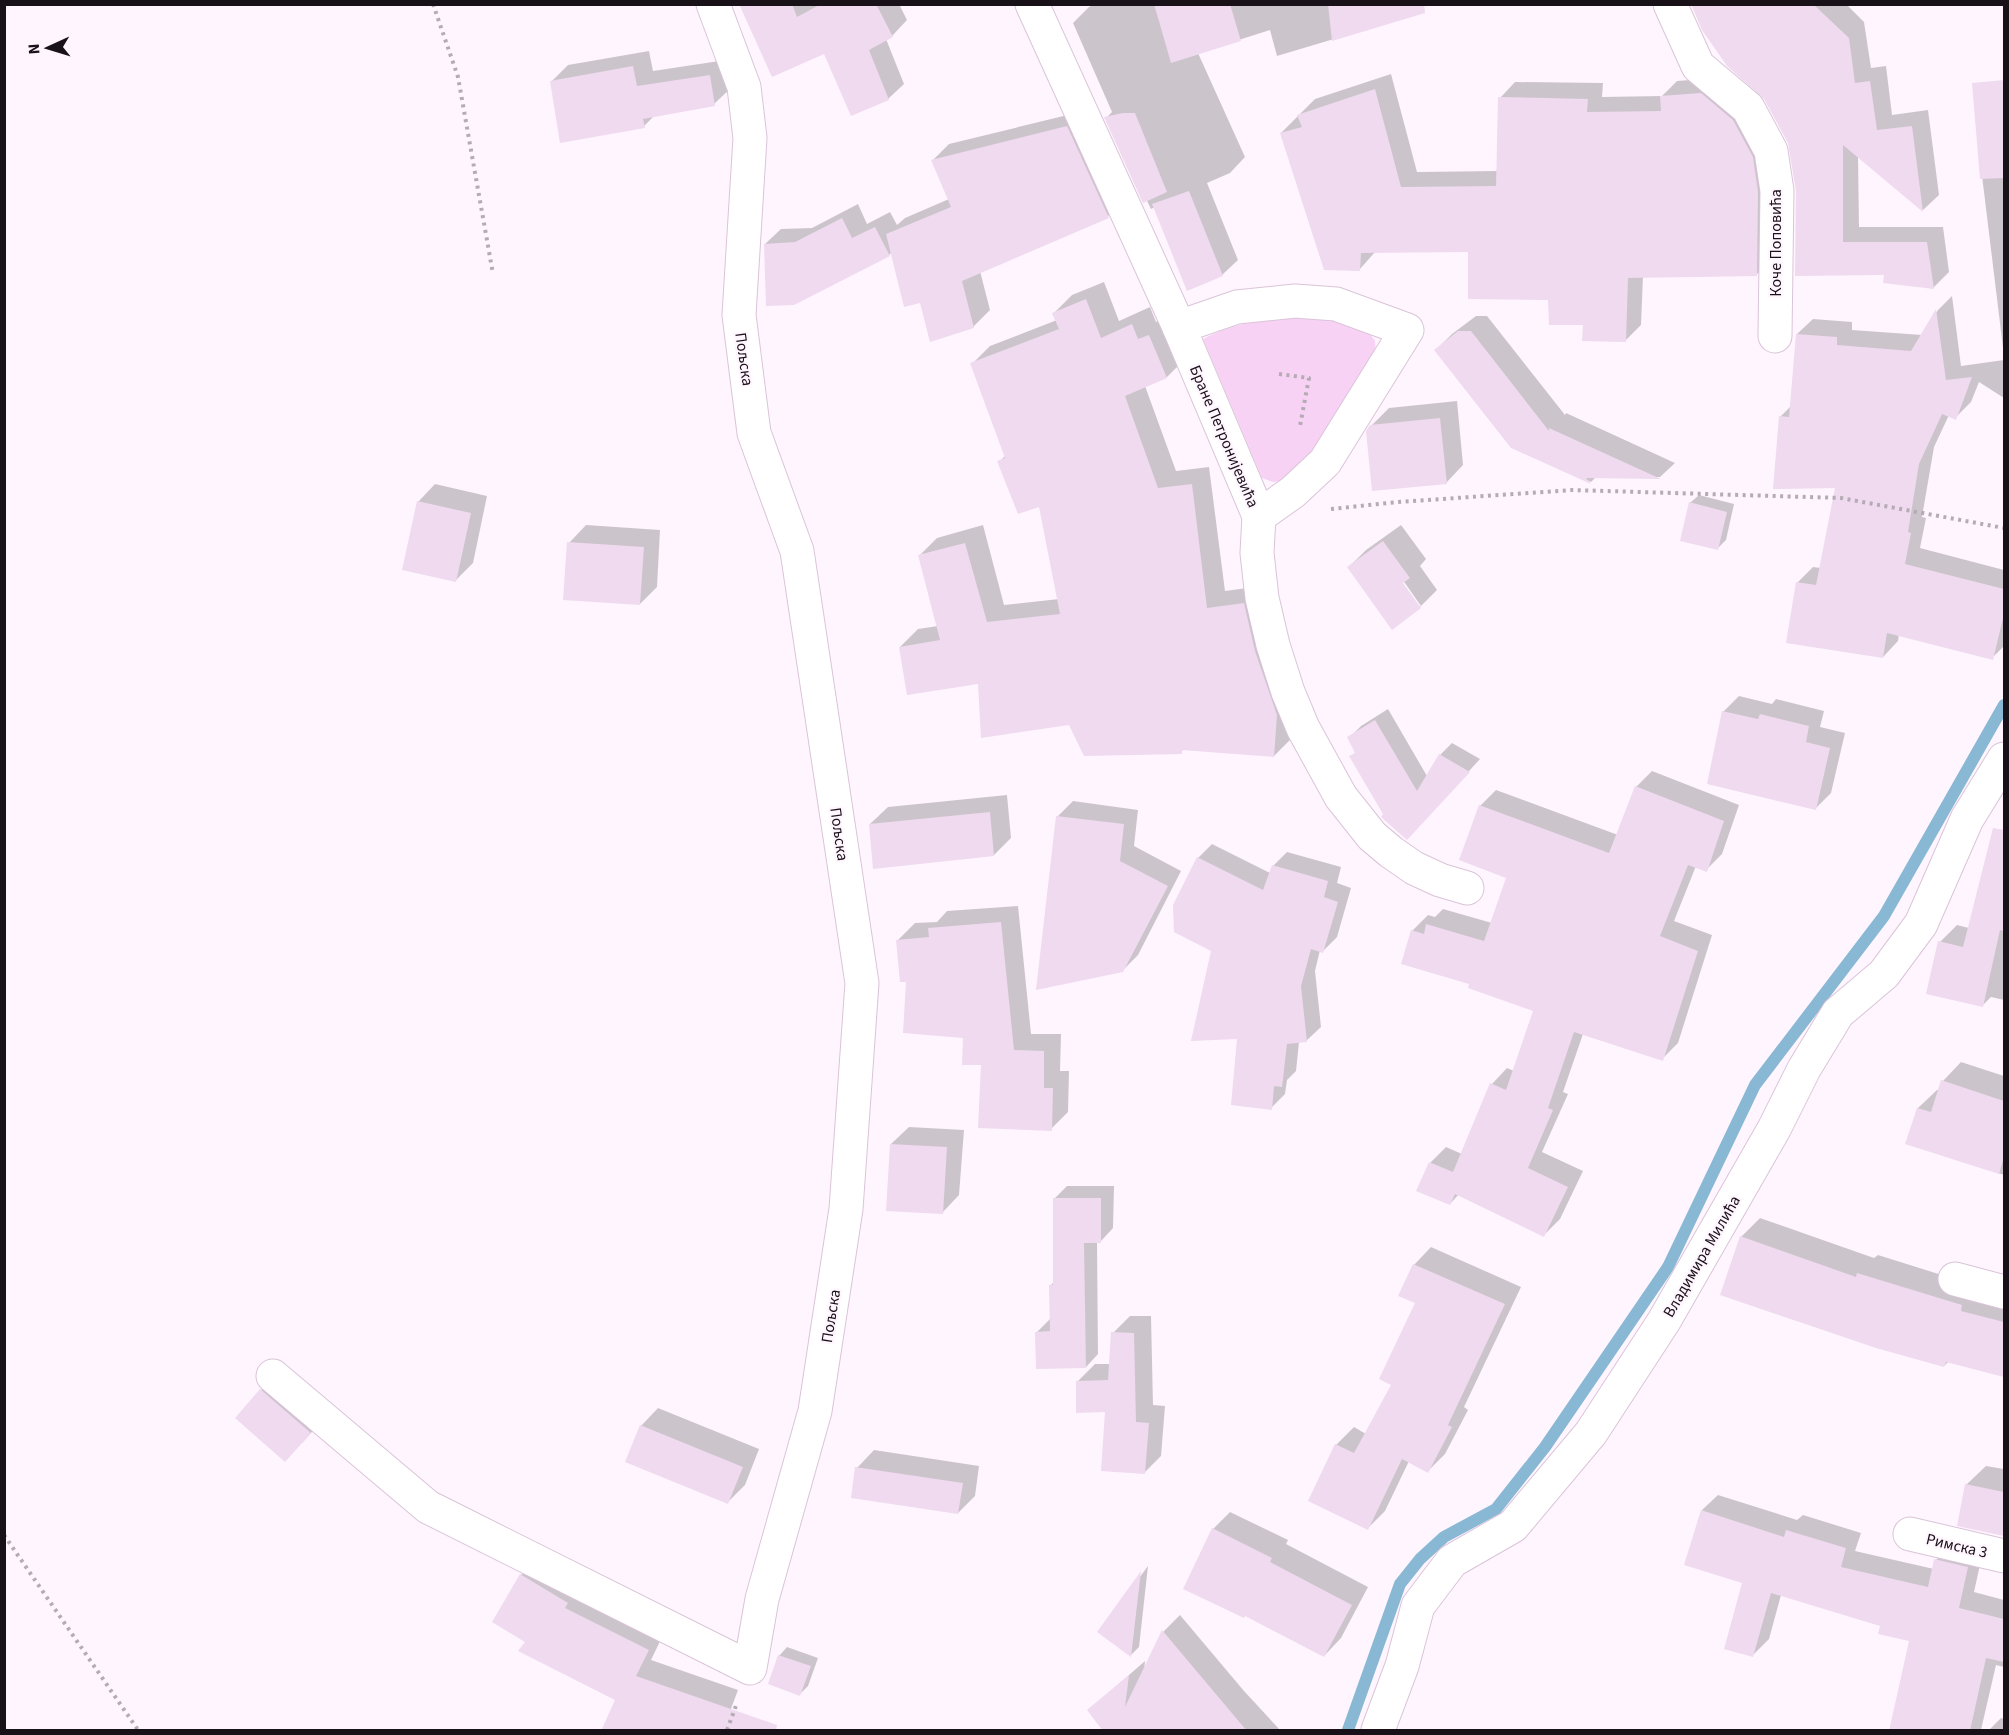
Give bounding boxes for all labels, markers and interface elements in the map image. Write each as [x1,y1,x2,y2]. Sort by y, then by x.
north arrow [18,18,78,78]
text: N [23,43,45,55]
street label: Коче Поповића [1765,189,1787,297]
street label: Пољска [729,331,759,387]
street label: Бране Петронијевића [1184,362,1264,511]
street label: Пољска [824,806,854,862]
street label: Владимира Милића [1658,1191,1746,1322]
street label: Пољска [816,1288,846,1344]
street label: Римска 3 [1924,1528,1990,1564]

